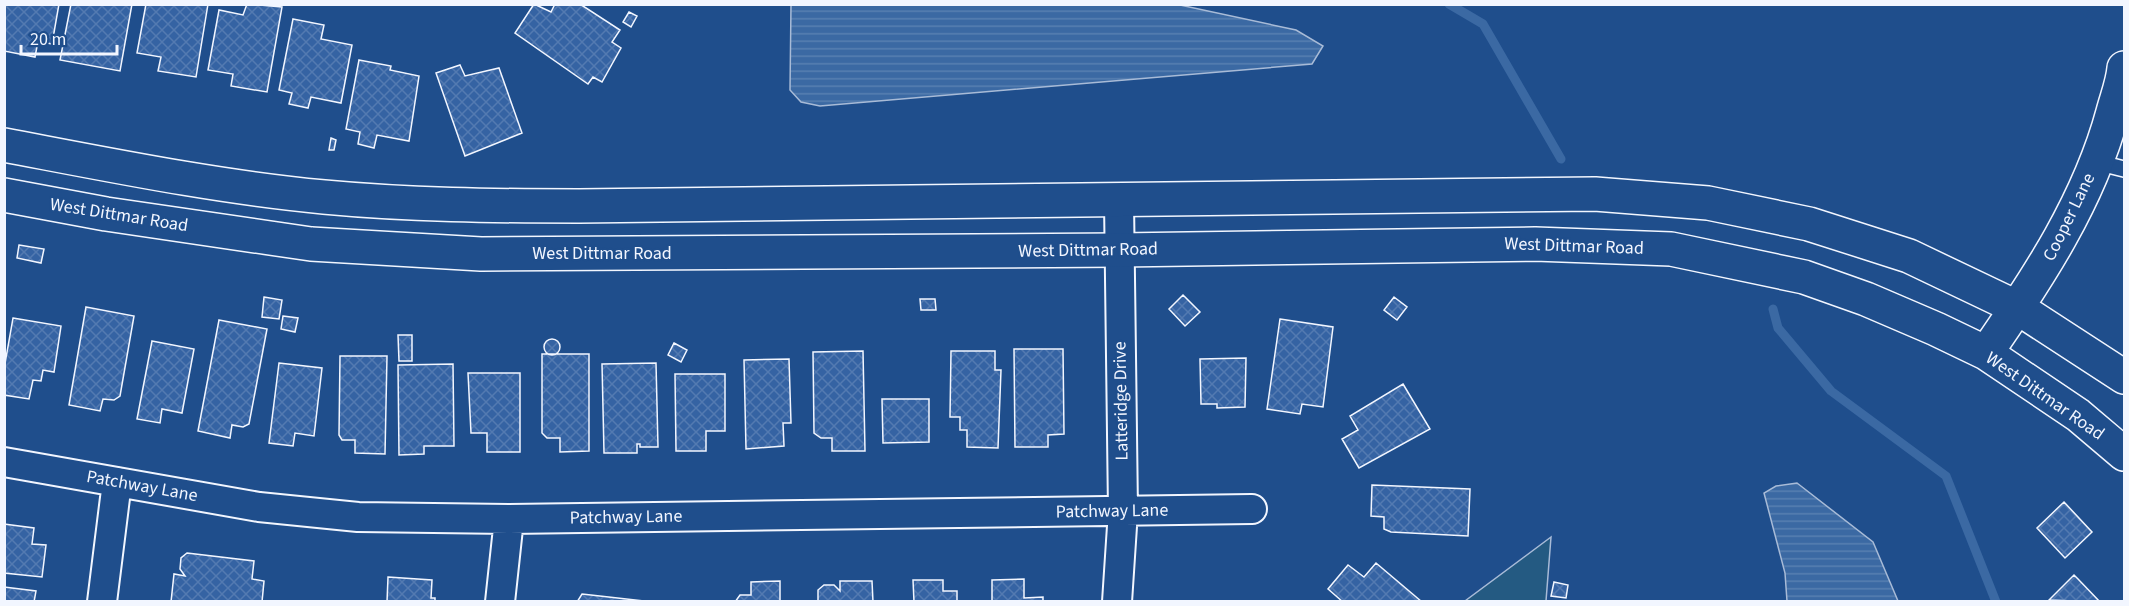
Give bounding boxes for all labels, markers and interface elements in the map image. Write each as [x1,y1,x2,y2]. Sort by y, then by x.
scale bar [21,18,117,56]
text: 20 m [30,27,66,52]
street label: Cooper Lane [2037,169,2101,265]
street label: West Dittmar Road [48,192,190,238]
street label: West Dittmar Road [1504,231,1644,261]
street label: West Dittmar Road [1018,236,1158,264]
street label: West Dittmar Road [532,241,672,266]
street label: Latteridge Drive [1107,341,1135,461]
street label: West Dittmar Road [1981,346,2109,446]
street label: Patchway Lane [84,464,200,508]
street label: Patchway Lane [1056,498,1169,524]
street label: Patchway Lane [570,504,683,530]

